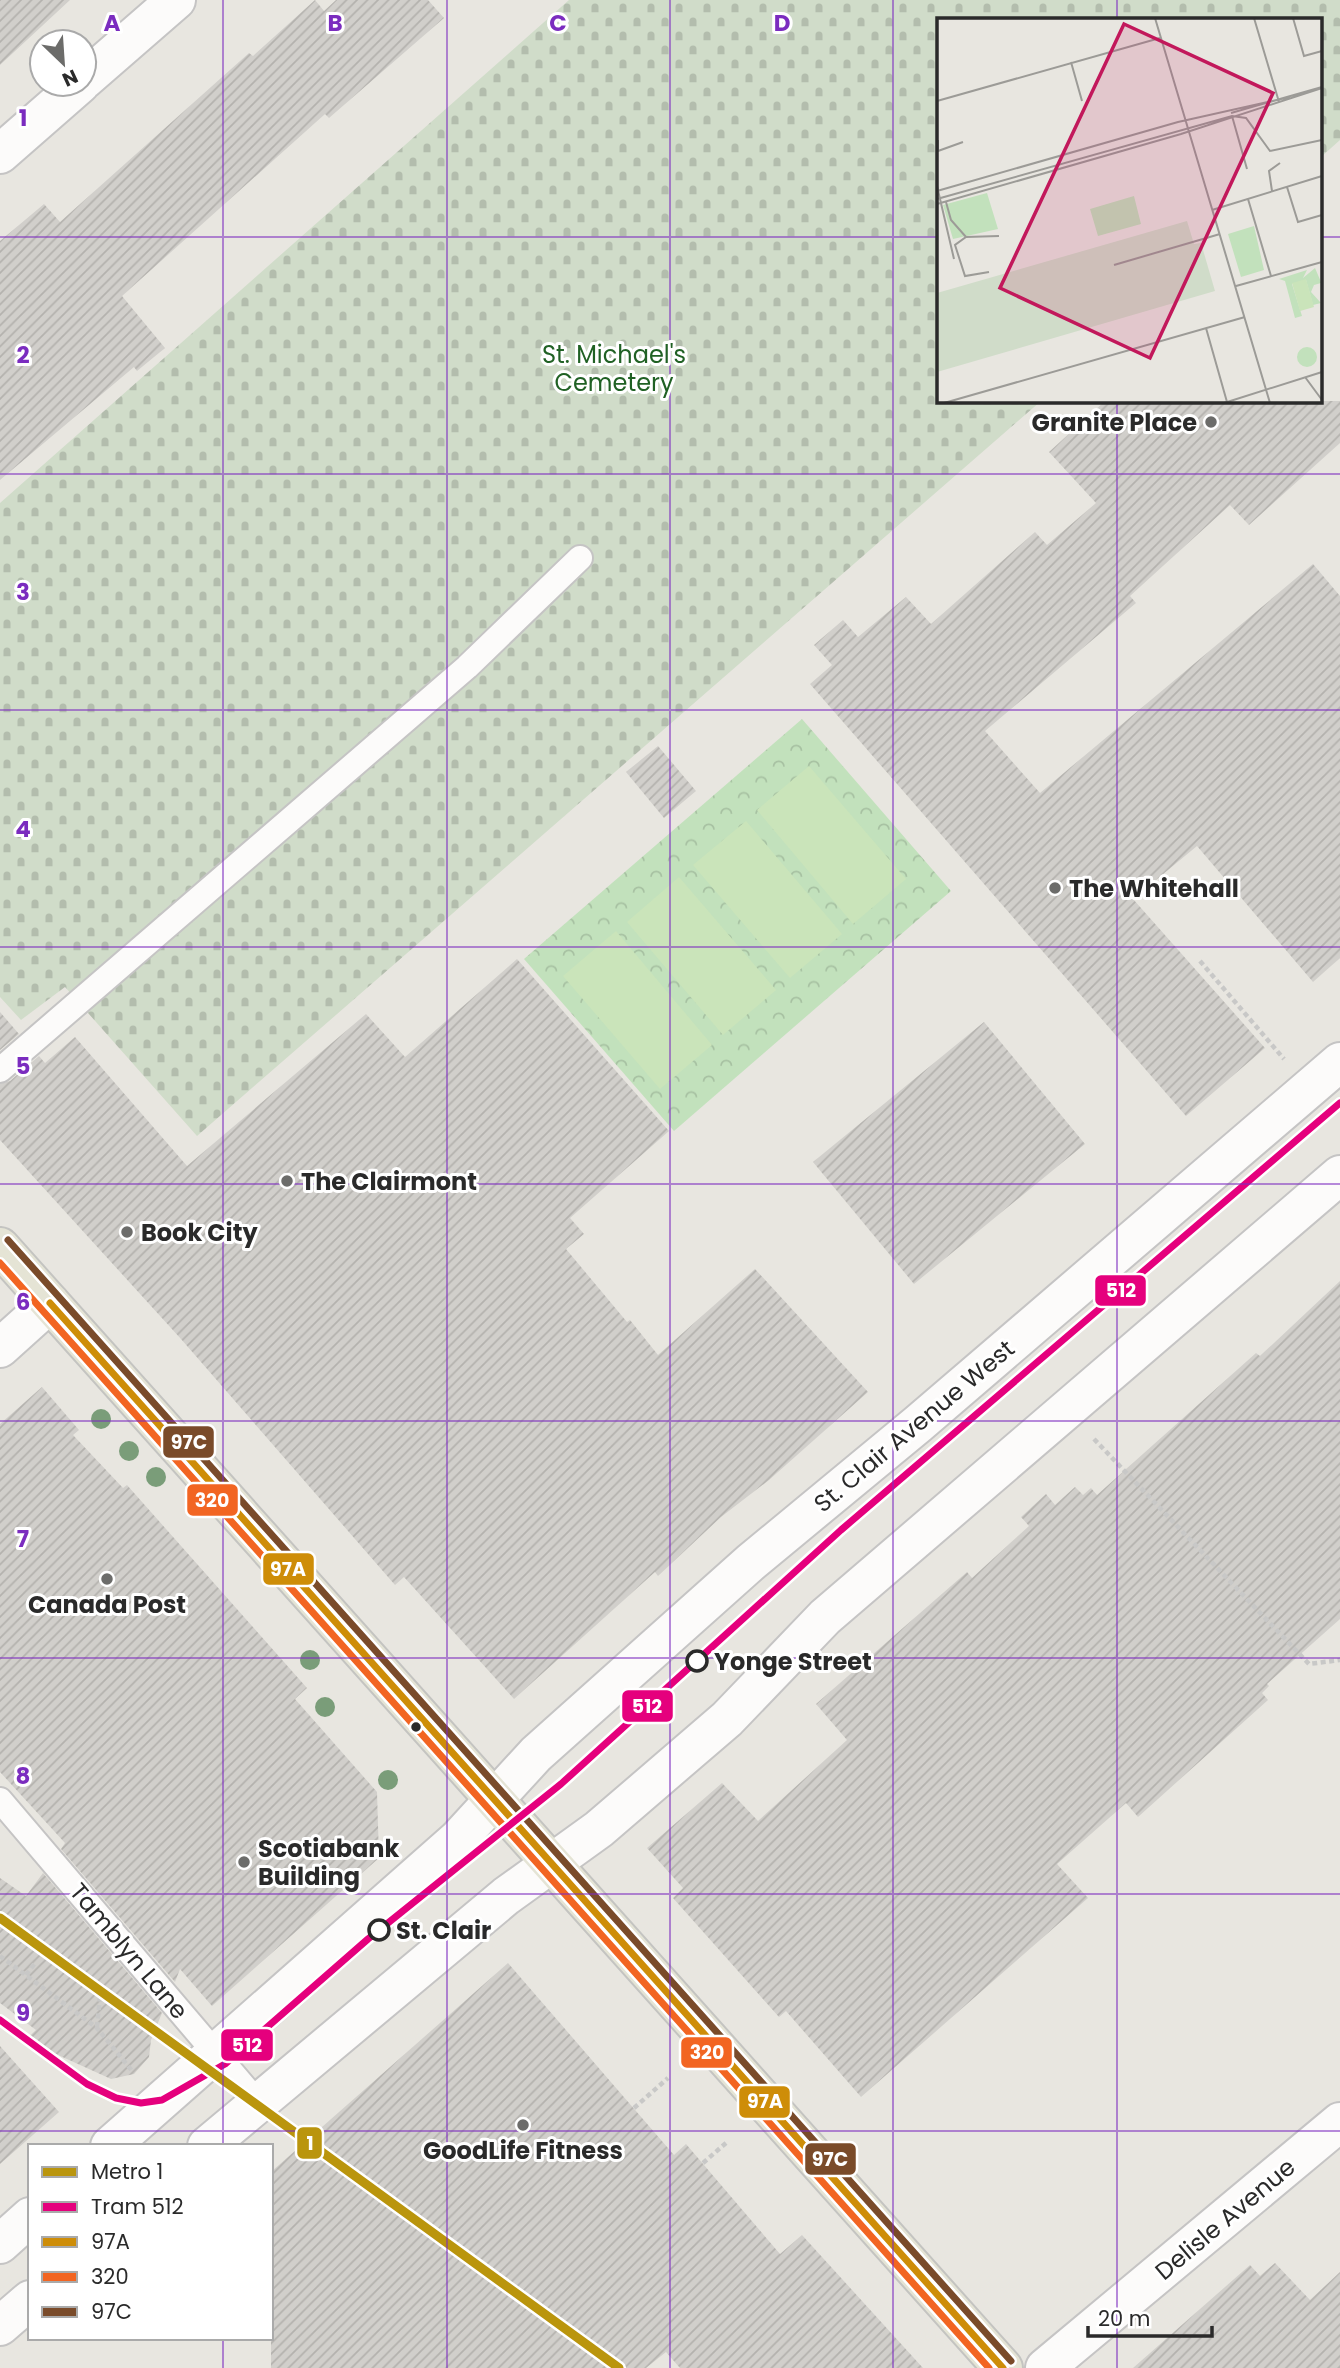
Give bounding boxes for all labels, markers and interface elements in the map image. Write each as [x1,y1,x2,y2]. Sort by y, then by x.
text: A [104,7,121,39]
text: B [327,7,343,39]
text: C [549,7,567,39]
text: D [774,7,790,39]
inset map [937,18,1322,402]
north arrow [28,28,98,98]
text: N [58,63,82,93]
text: 1 [19,102,27,134]
park label: St. Michael's Cemetery [542,338,686,399]
text: 2 [16,339,30,371]
place label: Granite Place [1032,406,1197,439]
marker: Granite Place [1203,414,1219,430]
text: 3 [16,576,30,608]
text: 4 [15,813,31,845]
place label: The Whitehall [1069,872,1239,905]
marker: The Whitehall [1047,880,1063,896]
text: 5 [16,1050,30,1082]
place label: The Clairmont [301,1165,477,1198]
marker: The Clairmont [279,1173,295,1189]
place label: Book City [141,1216,258,1249]
marker: Book City [119,1224,135,1240]
line badge: 512 [1094,1274,1147,1307]
text: 512 [1106,1277,1136,1304]
text: 6 [16,1286,30,1318]
street label: St. Clair Avenue West [807,1332,1021,1520]
line badge: 97C [162,1425,215,1459]
text: 97C [171,1429,207,1456]
line badge: 320 [186,1483,239,1517]
text: 320 [195,1487,229,1514]
text: 7 [17,1523,29,1555]
line badge: 97A [262,1552,315,1586]
text: 97A [270,1556,306,1583]
marker: Canada Post [99,1571,115,1587]
place label: Canada Post [28,1588,186,1621]
place label: Yonge Street [714,1645,872,1678]
marker: Yonge Street [686,1650,708,1672]
line badge: 512 [621,1689,674,1723]
text: 512 [632,1693,662,1720]
unlabelled marker [409,1720,423,1734]
text: 8 [16,1760,30,1792]
place label: Scotiabank Building [258,1832,399,1893]
marker: Scotiabank Building [236,1854,252,1870]
street label: Tamblyn Lane [62,1876,196,2026]
place label: St. Clair [396,1914,491,1947]
marker: St. Clair [368,1919,390,1941]
text: 9 [16,1997,30,2029]
line badge: 512 [220,2028,274,2062]
text: 512 [232,2032,262,2059]
line badge: 320 [680,2036,733,2069]
text: 320 [690,2039,724,2066]
line badge: 97A [738,2085,791,2119]
text: 97A [747,2088,783,2115]
marker: GoodLife Fitness [515,2117,531,2133]
line badge: 1 [296,2126,323,2160]
text: 1 [306,2130,314,2157]
place label: GoodLife Fitness [423,2134,623,2167]
line badge: 97C [804,2142,857,2176]
legend [28,2144,273,2340]
text: 97C [812,2146,848,2173]
street label: Delisle Avenue [1148,2151,1302,2287]
text: Metro 1 [91,2157,163,2186]
text: Tram 512 [91,2192,184,2221]
text: 97A [91,2227,130,2256]
text: 320 [91,2262,129,2291]
scale bar [1088,2294,1212,2338]
text: 97C [91,2297,132,2326]
text: 20 m [1098,2304,1151,2333]

